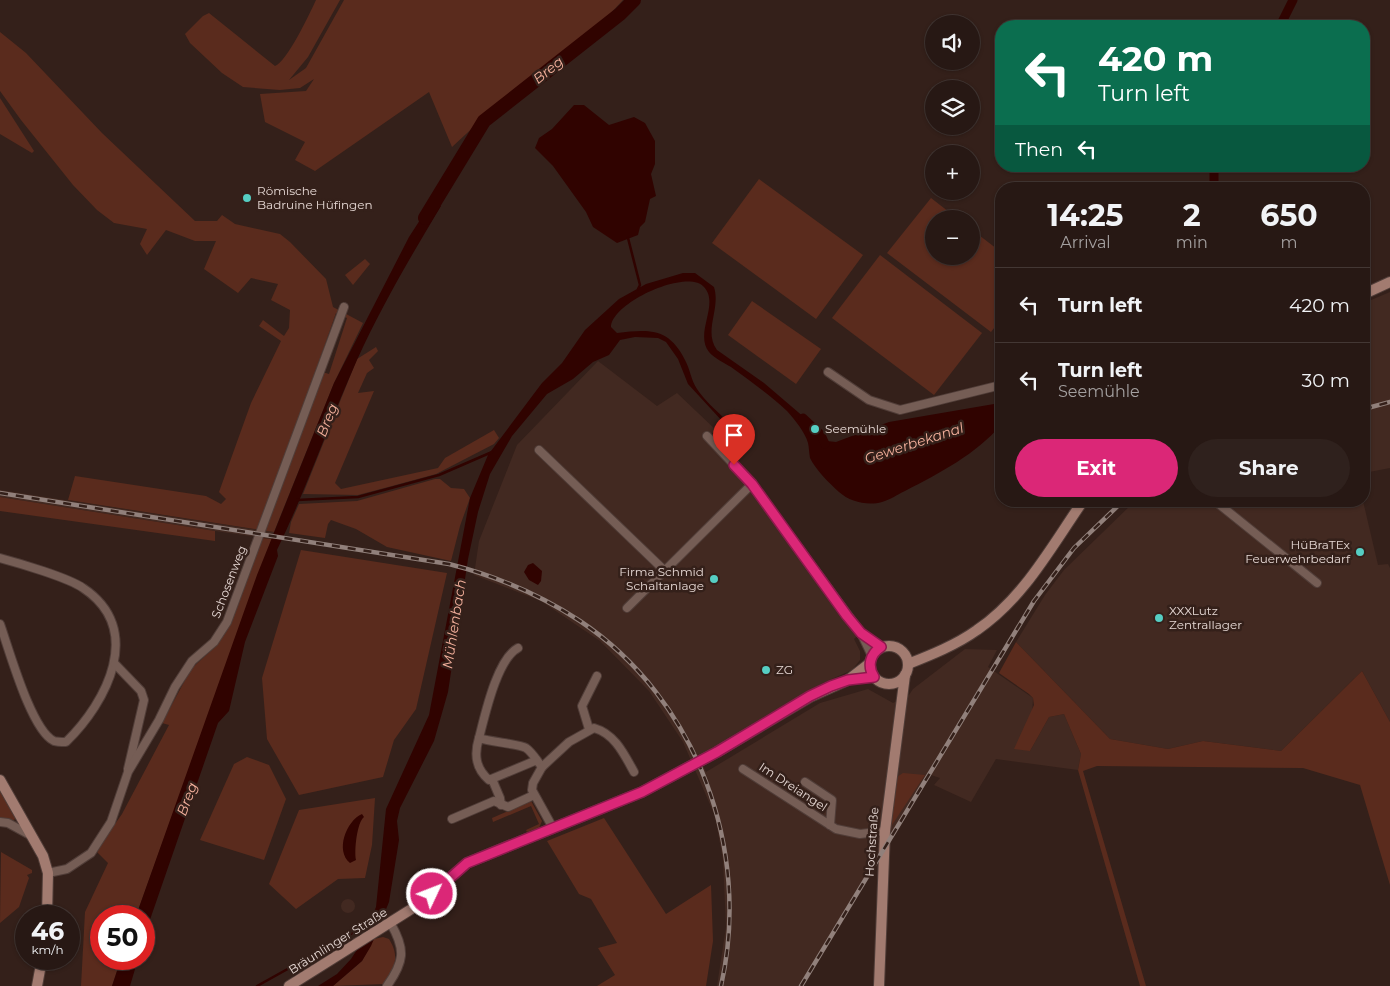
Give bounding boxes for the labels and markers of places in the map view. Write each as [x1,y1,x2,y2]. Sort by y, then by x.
place label: Römische Badruine Hüfingen [257,183,373,212]
marker: Römische Badruine Hüfingen [241,192,253,204]
pin [713,414,755,465]
place label: Seemühle [825,421,886,436]
marker: Seemühle [809,423,821,435]
place label: HüBraTEx Feuerwehrbedarf [1245,537,1351,566]
marker: HüBraTEx Feuerwehrbedarf [1354,546,1366,558]
place label: Firma Schmid Schaltanlage [619,564,704,593]
marker: Firma Schmid Schaltanlage [708,573,720,585]
place label: XXXLutz Zentrallager [1169,603,1242,632]
marker: XXXLutz Zentrallager [1153,612,1165,624]
place label: ZG [776,662,793,677]
marker: ZG [760,664,772,676]

